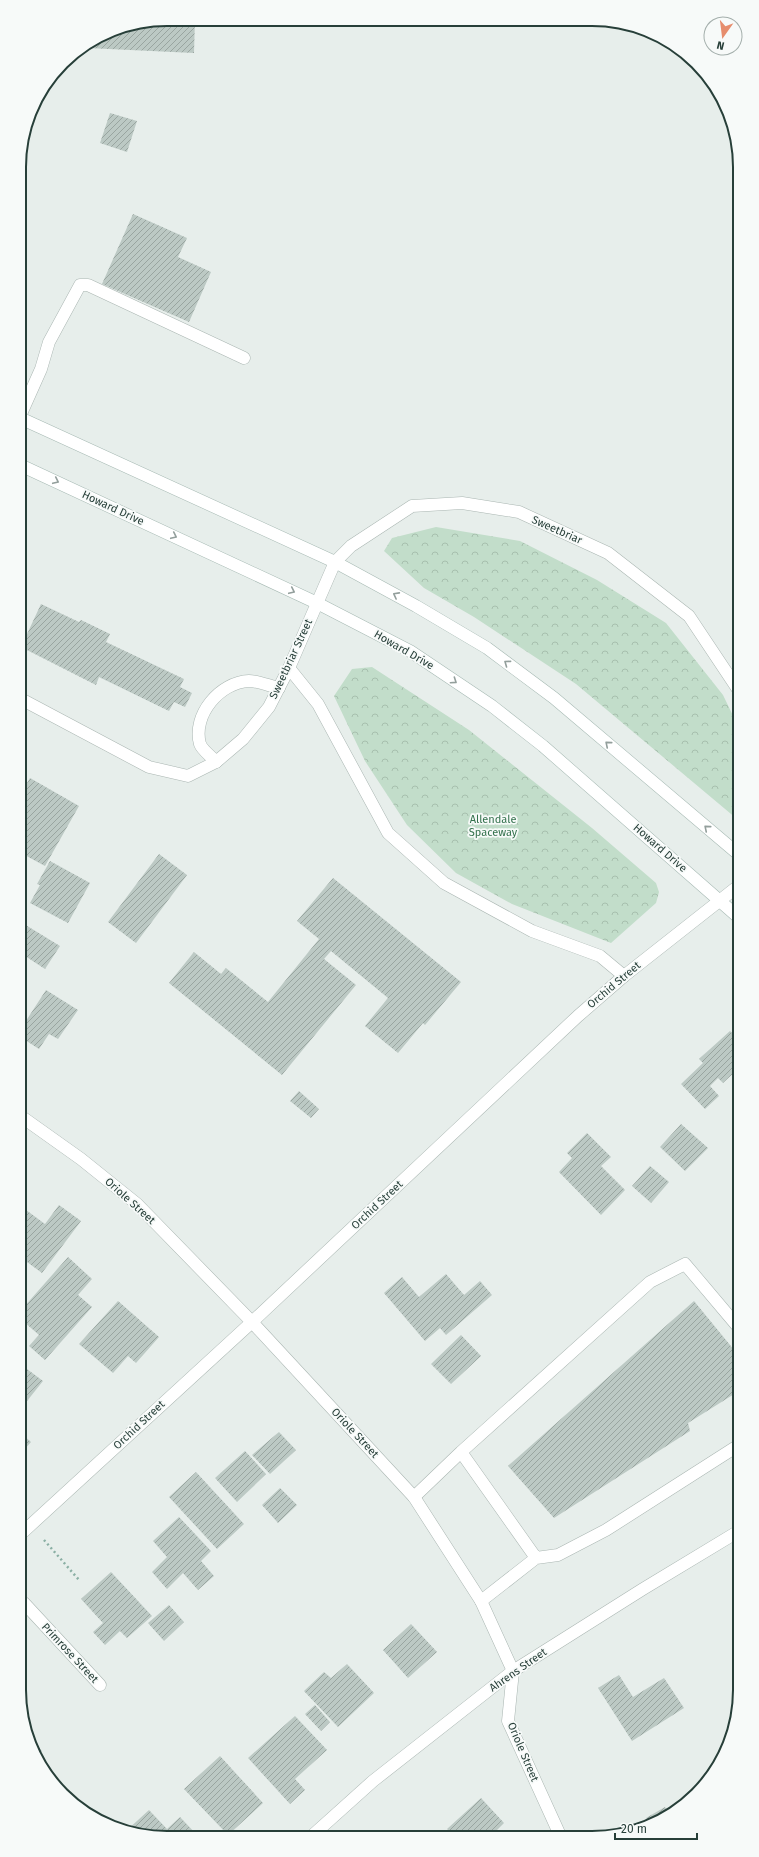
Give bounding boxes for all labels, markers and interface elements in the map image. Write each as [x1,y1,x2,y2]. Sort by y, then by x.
north arrow [703,16,743,56]
text: N [716,38,726,52]
one-way arrow [51,476,59,484]
street label: Howard Drive [80,488,146,528]
street label: Sweetbriar [530,513,585,547]
one-way arrow [169,531,177,539]
one-way arrow [287,586,295,594]
one-way arrow [393,592,400,600]
street label: Sweetbriar Street [267,617,315,701]
street label: Howard Drive [372,628,436,672]
one-way arrow [504,660,511,668]
one-way arrow [450,676,457,684]
one-way arrow [606,741,613,748]
park label: Allendale Spaceway [469,813,518,839]
street label: Howard Drive [631,821,689,875]
one-way arrow [705,826,712,833]
street label: Orchid Street [585,959,643,1011]
street label: Oriole Street [102,1175,158,1227]
street label: Orchid Street [349,1178,405,1232]
street label: Orchid Street [111,1398,167,1452]
street label: Oriole Street [329,1405,381,1461]
street label: Primrose Street [39,1620,101,1686]
street label: Ahrens Street [487,1645,549,1695]
street label: Oriole Street [505,1720,541,1784]
scale bar [615,1815,697,1841]
text: 20 m [621,1822,647,1836]

